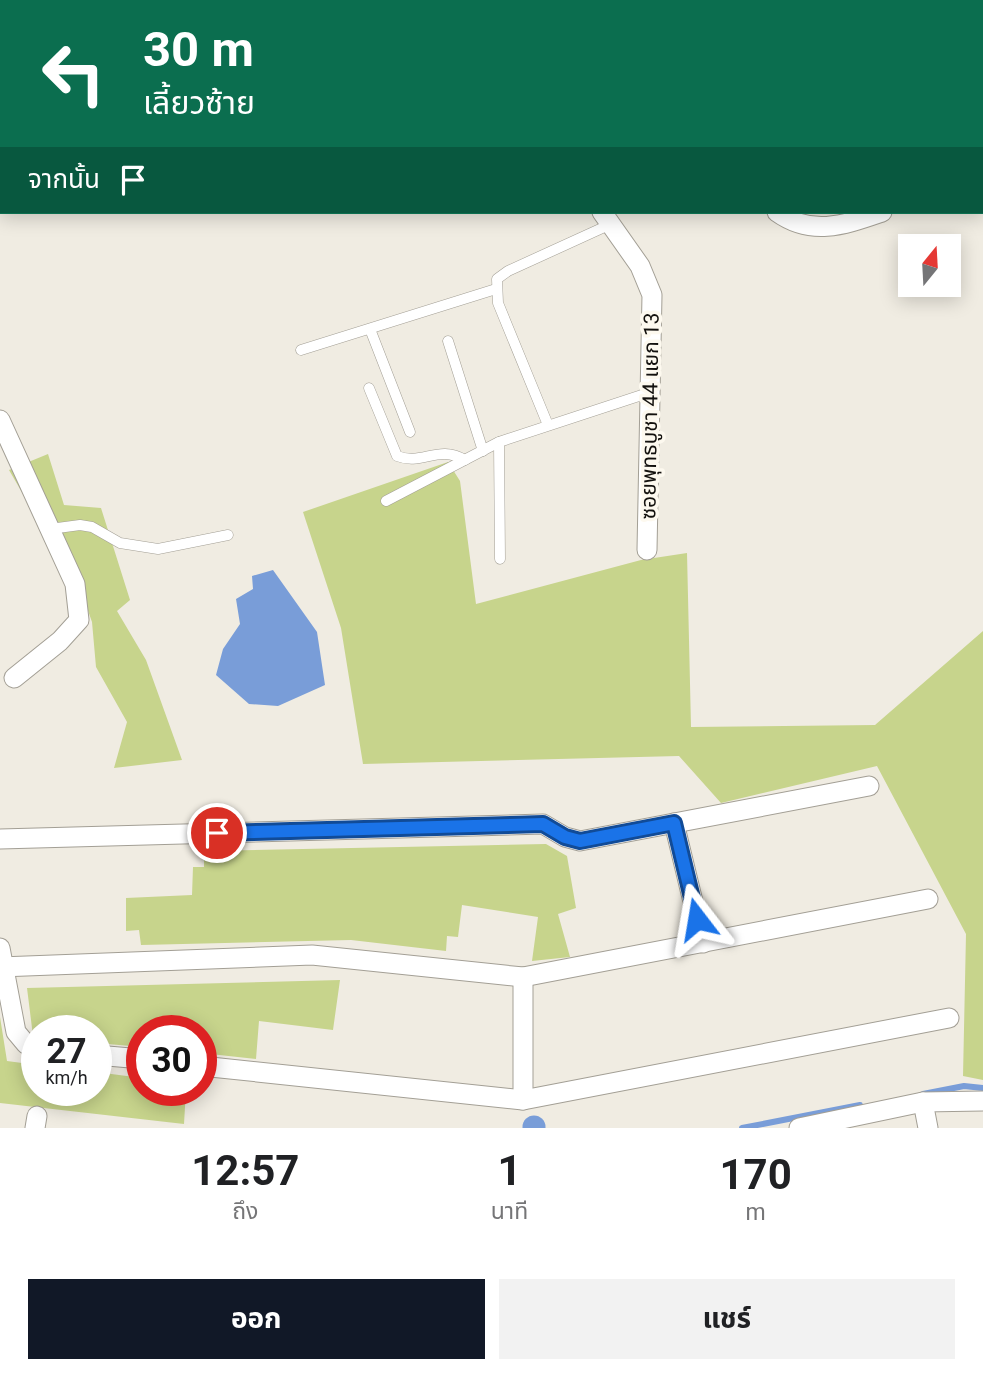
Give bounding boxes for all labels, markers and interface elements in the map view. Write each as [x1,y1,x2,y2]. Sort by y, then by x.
text: 30 m [143,21,254,78]
icon: left [28,28,119,119]
text: เลี้ยวซ้าย [143,84,255,122]
icon: arrive [114,161,152,199]
text: จากนั้น [28,164,100,194]
north arrow [898,234,961,298]
map controls [898,234,961,297]
street label: ซอยพุทธบูชา 44 แยก 13 [636,312,665,520]
pin [187,803,247,863]
icon: arrive [198,814,236,852]
position arrow [660,882,734,956]
speed limit sign: 30 [126,1015,217,1106]
text: 27 [46,1031,87,1072]
text: km/h [45,1067,88,1088]
text: 12:57 [191,1146,299,1195]
text: 1 [497,1146,522,1195]
text: 170 [719,1150,792,1199]
text: ถึง [232,1198,258,1225]
text: นาที [491,1198,528,1225]
text: m [746,1199,766,1226]
button: ออก [28,1279,485,1359]
button: แชร์ [499,1279,955,1359]

